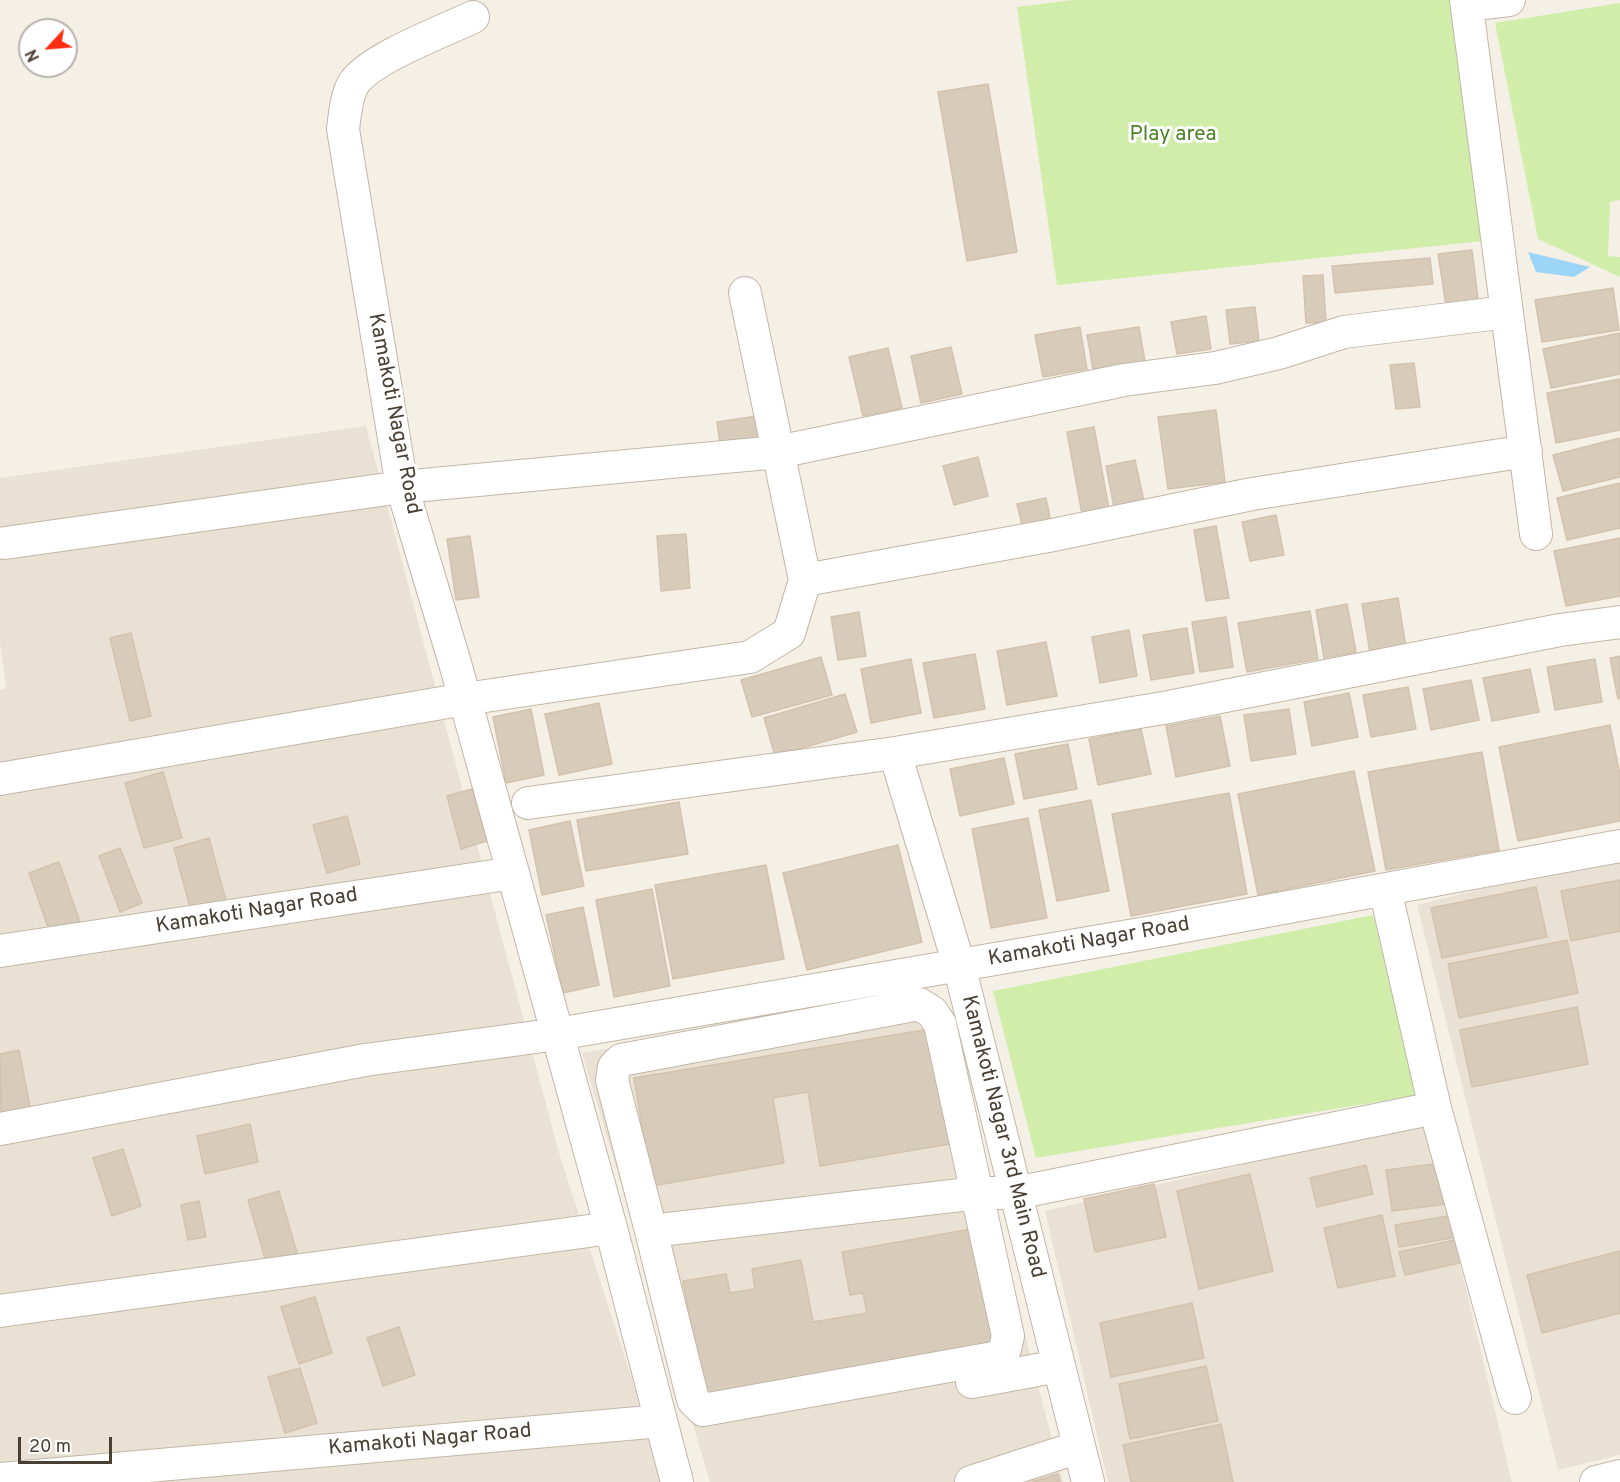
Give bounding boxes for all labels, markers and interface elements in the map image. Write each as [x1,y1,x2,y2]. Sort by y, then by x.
north arrow [18,18,78,78]
text: N [22,45,45,65]
park label: Play area [1130,123,1216,149]
street label: Kamakoti Nagar Road [361,311,425,517]
street label: Kamakoti Nagar Road [154,884,360,940]
street label: Kamakoti Nagar Road [986,913,1192,973]
street label: Kamakoti Nagar 3rd Main Road [955,993,1049,1281]
street label: Kamakoti Nagar Road [327,1420,533,1462]
scale bar [21,1425,116,1463]
text: 20 m [29,1436,71,1459]

